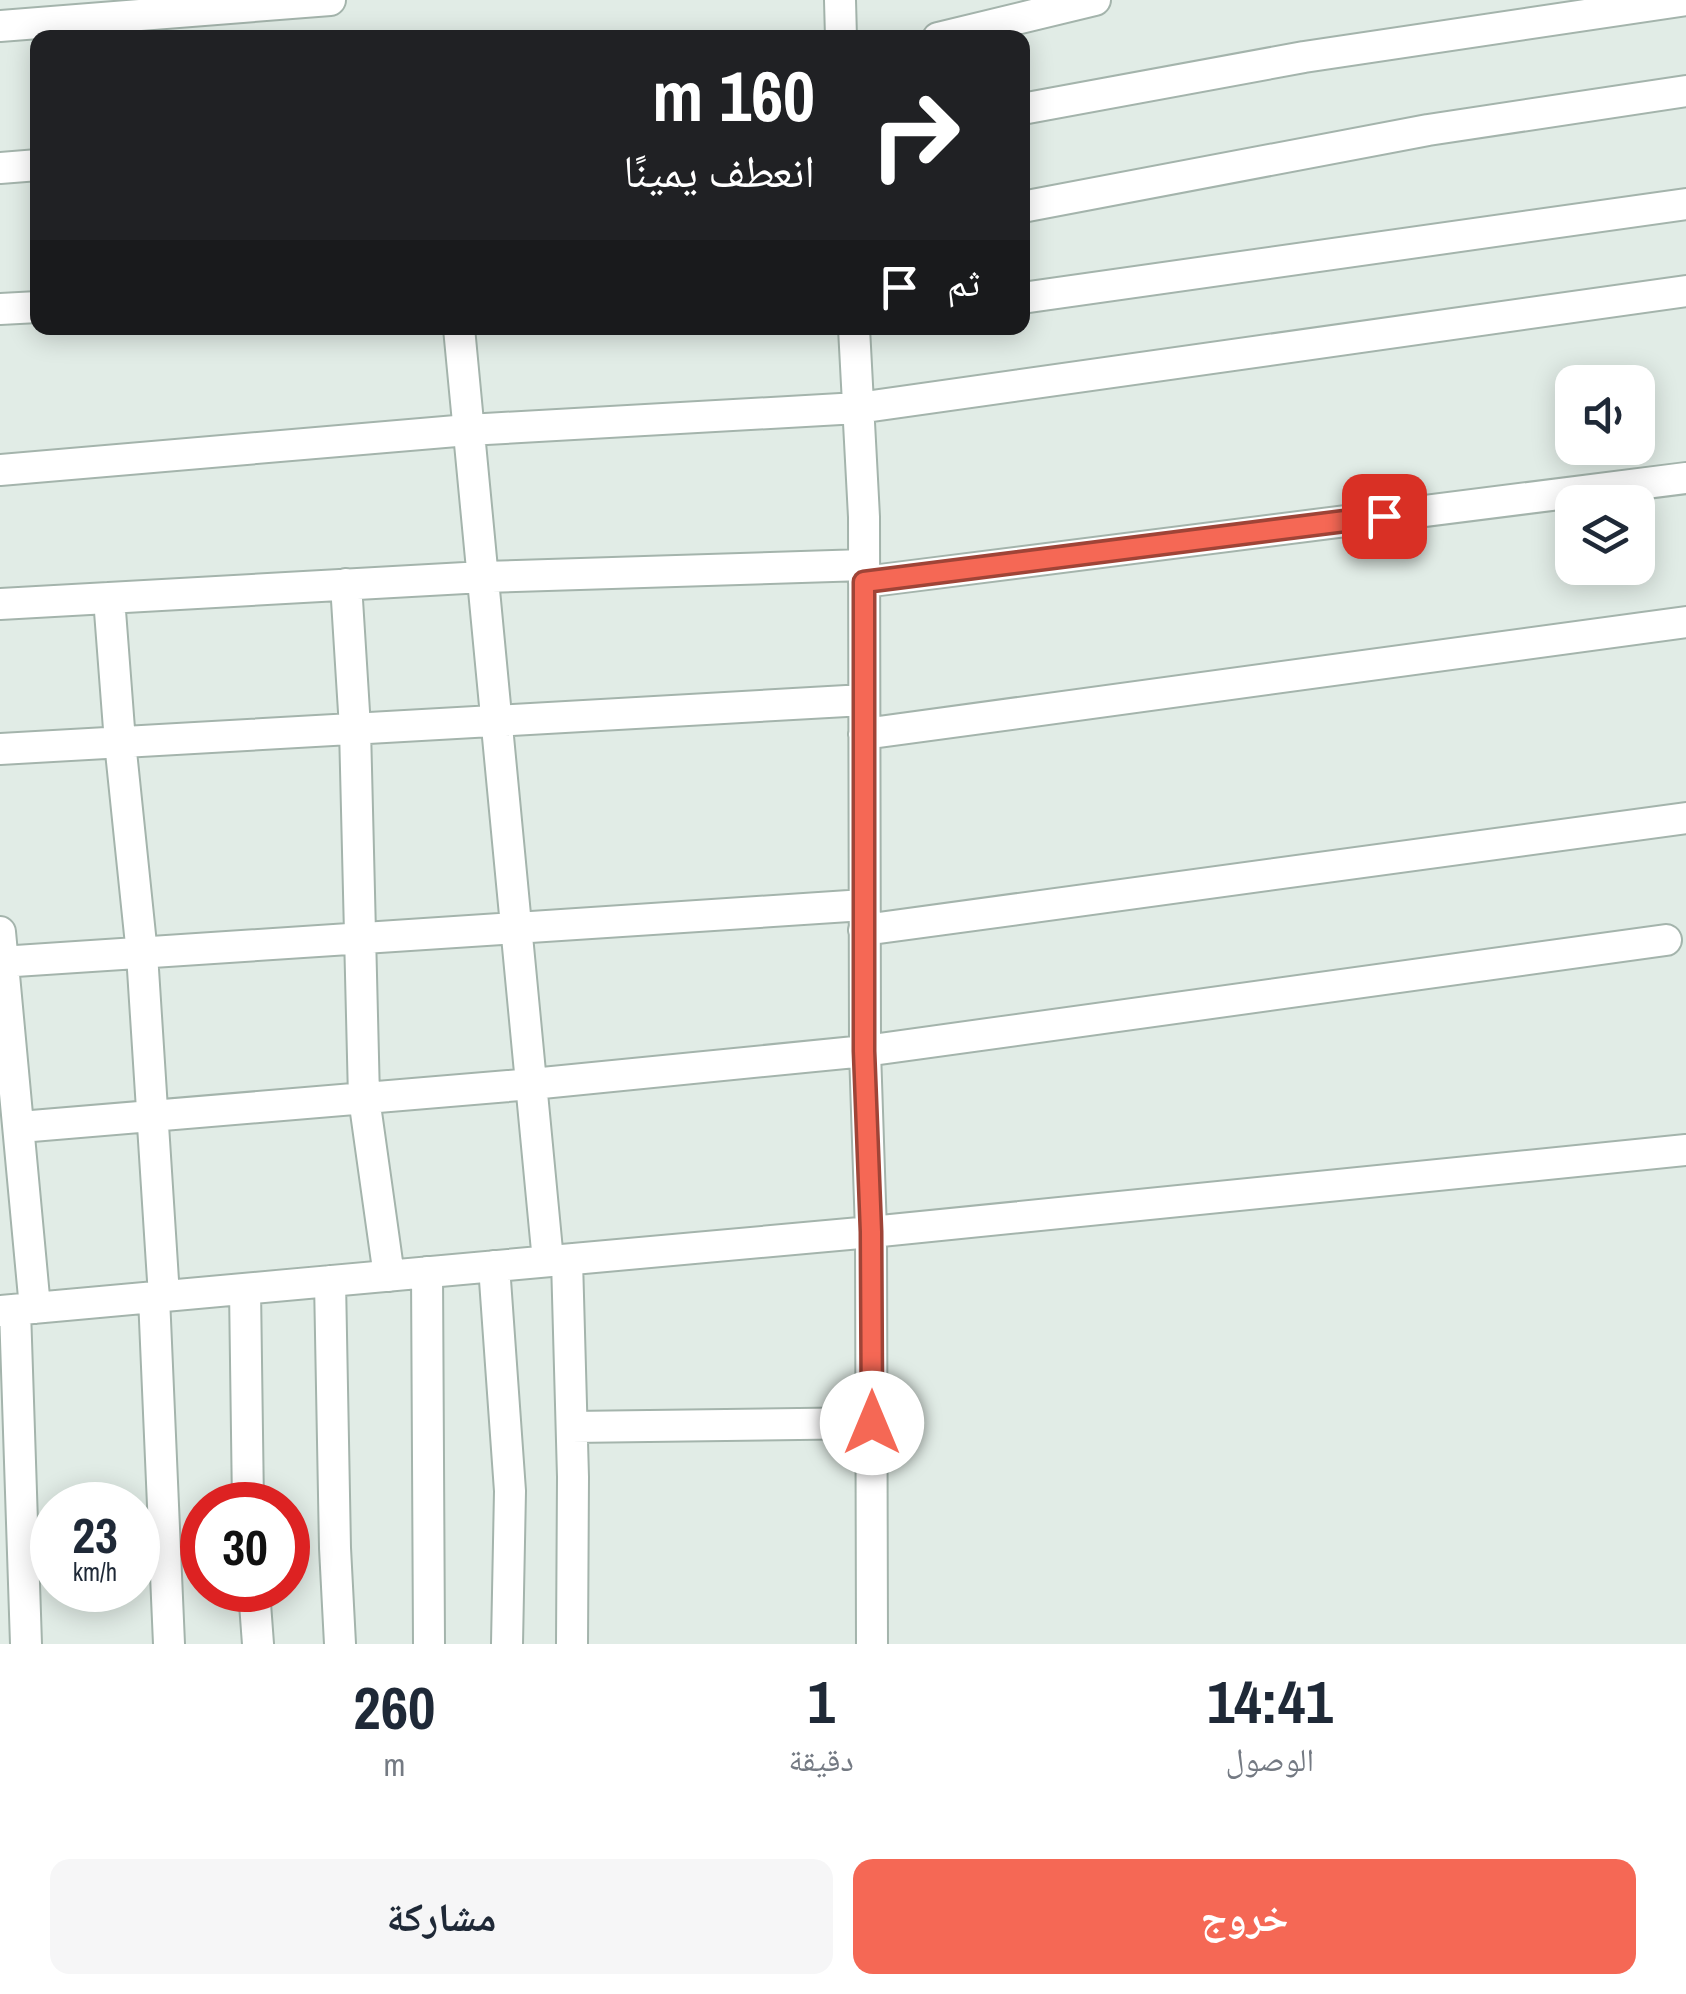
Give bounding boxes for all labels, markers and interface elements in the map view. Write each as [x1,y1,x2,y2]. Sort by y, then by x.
text: 160 m [652,49,815,143]
icon: right [850,70,980,200]
text: انعطف يمينًا [623,140,815,201]
text: ثم [947,257,980,308]
icon: arrive [872,260,927,315]
map controls [1555,365,1655,585]
button: sound [1555,365,1655,465]
pin [1342,474,1427,559]
button: layers [1555,485,1655,585]
icon: arrive [1357,489,1412,544]
position arrow [820,1371,924,1475]
speed limit sign: 30 [180,1482,310,1612]
text: 23 [72,1501,118,1569]
text: km/h [73,1555,117,1589]
text: 1 [807,1661,835,1742]
text: 14:41 [1207,1661,1333,1742]
text: 260 [353,1667,435,1748]
text: دقيقة [789,1738,854,1781]
text: الوصول [1226,1738,1314,1781]
text: m [383,1743,405,1786]
button: مشاركة [50,1859,833,1974]
button: خروج [853,1859,1636,1974]

